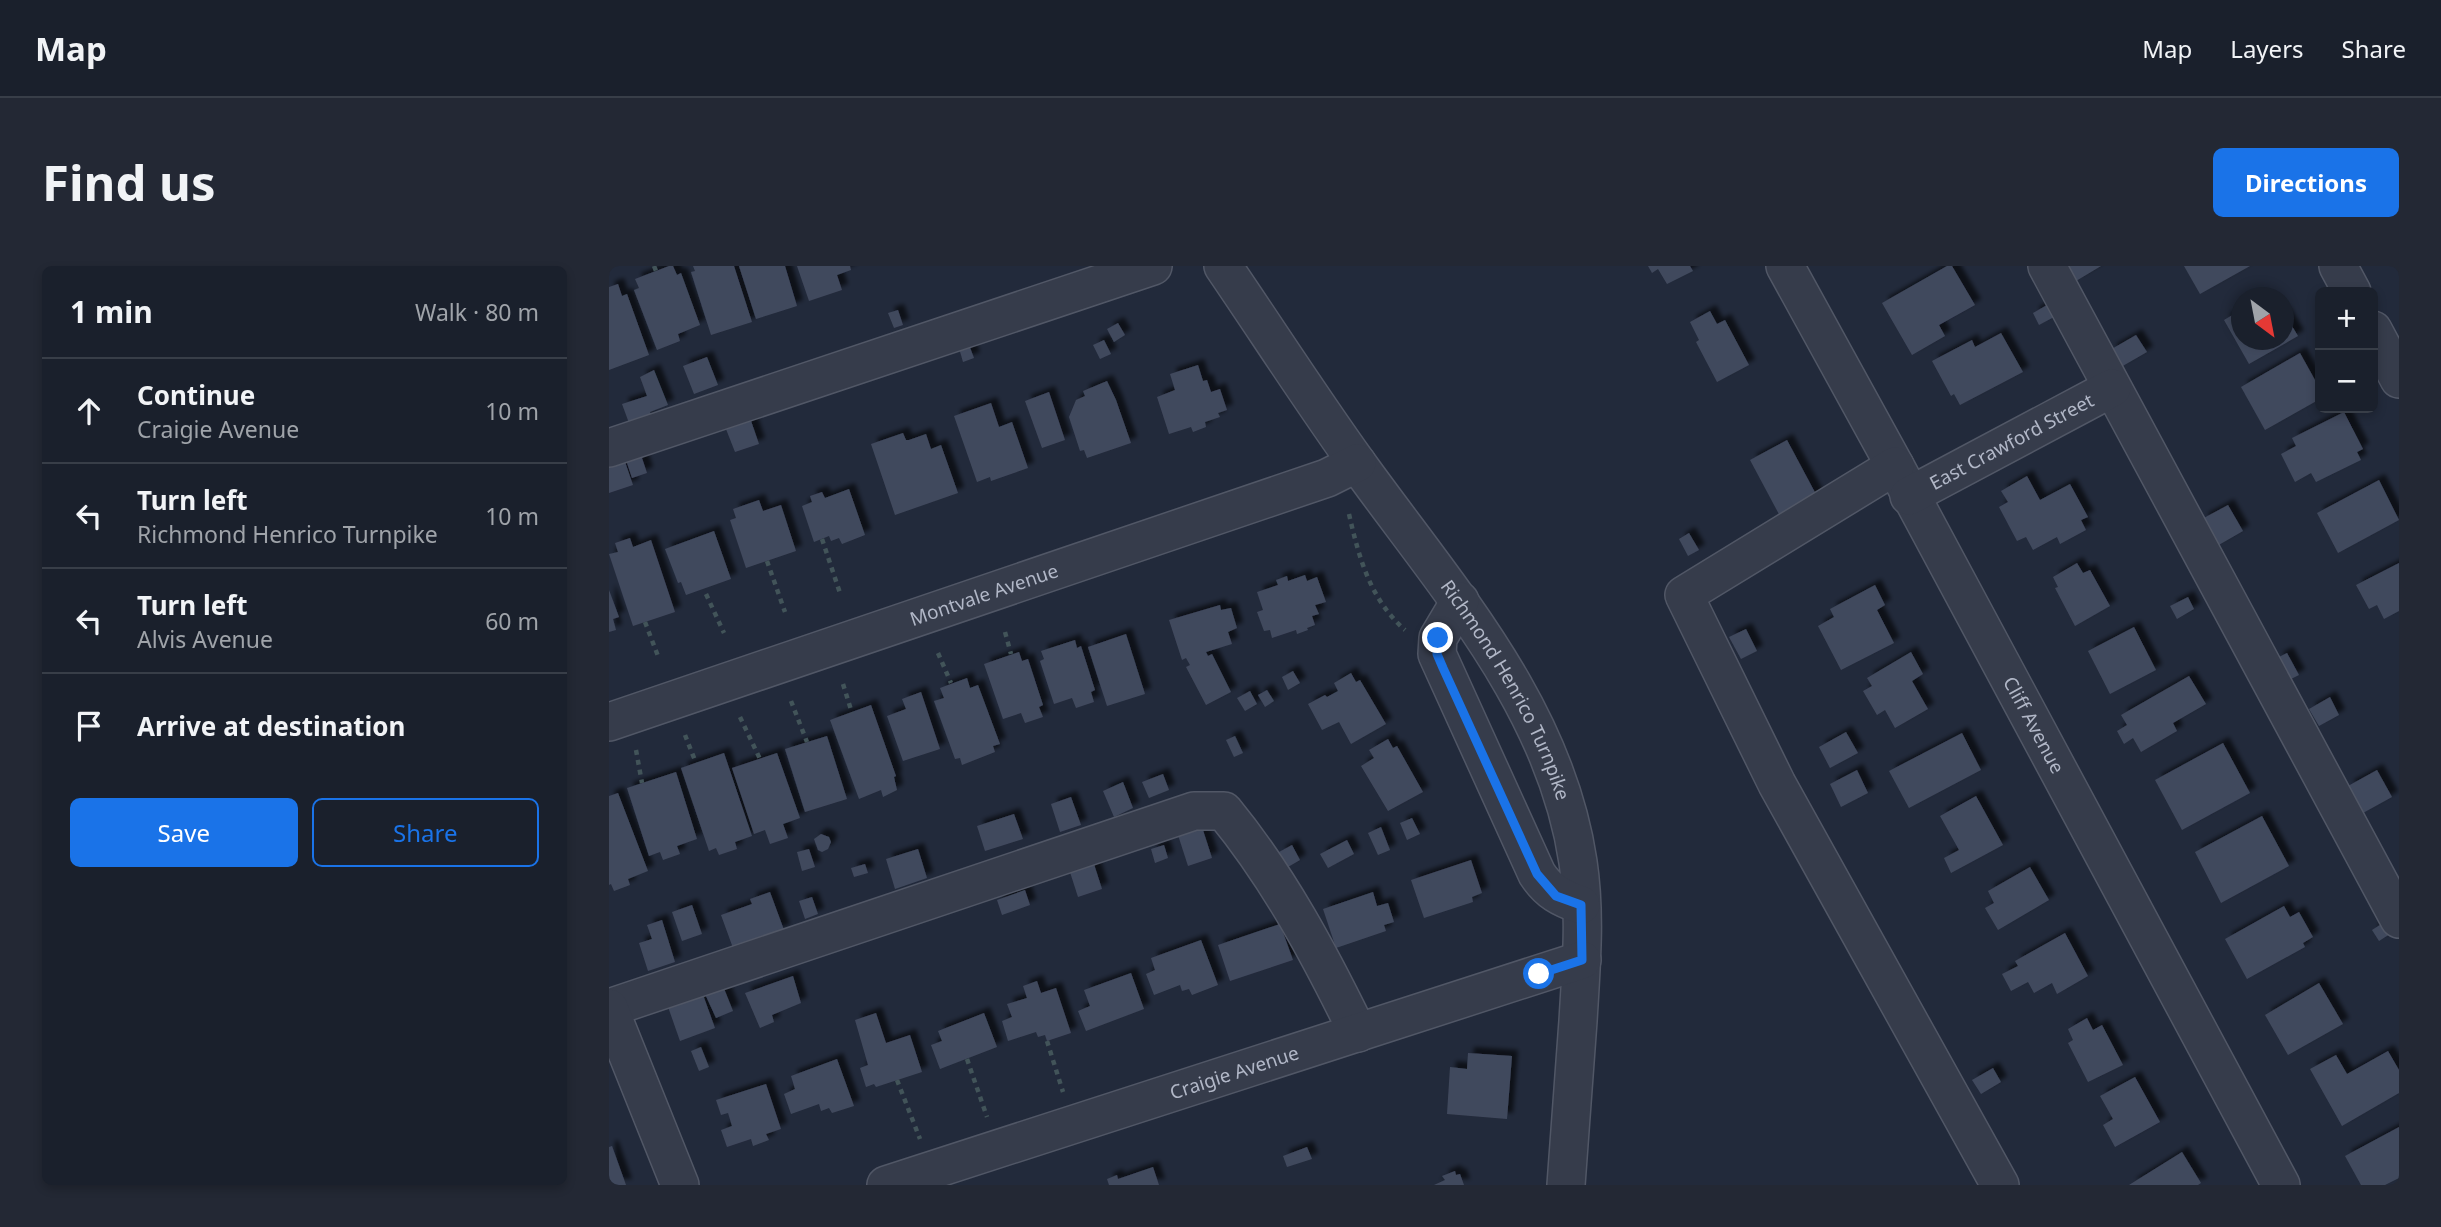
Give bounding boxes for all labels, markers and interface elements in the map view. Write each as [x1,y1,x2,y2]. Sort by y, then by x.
text: Map [35,26,107,71]
text: Map [2142,32,2192,65]
text: Layers [2230,32,2304,65]
text: Share [2342,32,2406,65]
button: Directions [2213,148,2399,217]
text: Find us [42,149,216,215]
north arrow [2231,287,2294,350]
map controls [2315,287,2378,413]
button: + [2315,287,2378,350]
text: 1 min [70,291,153,332]
text: Walk · 80 m [415,296,539,328]
button: − [2315,350,2378,413]
text: Continue [137,377,255,413]
street label: East Crawford Street [1925,387,2098,496]
icon: ahead [70,392,108,430]
text: 10 m [485,395,539,427]
text: Craigie Avenue [137,413,299,445]
text: Turn left [137,482,248,518]
icon: left [70,497,108,535]
text: 10 m [485,500,539,532]
text: Richmond Henrico Turnpike [137,518,438,550]
street label: Montvale Avenue [906,557,1062,632]
street label: Richmond Henrico Turnpike [1435,575,1576,803]
text: Turn left [137,587,248,623]
icon: left [70,602,108,640]
text: 60 m [485,605,539,637]
route end [1422,622,1453,653]
text: Alvis Avenue [137,623,273,655]
street label: Cliff Avenue [1997,672,2071,778]
icon: arrive [70,707,108,745]
text: Arrive at destination [137,708,406,744]
button: Save [70,798,298,867]
button: Share [312,798,539,867]
route start [1523,958,1554,989]
street label: Craigie Avenue [1166,1039,1302,1105]

